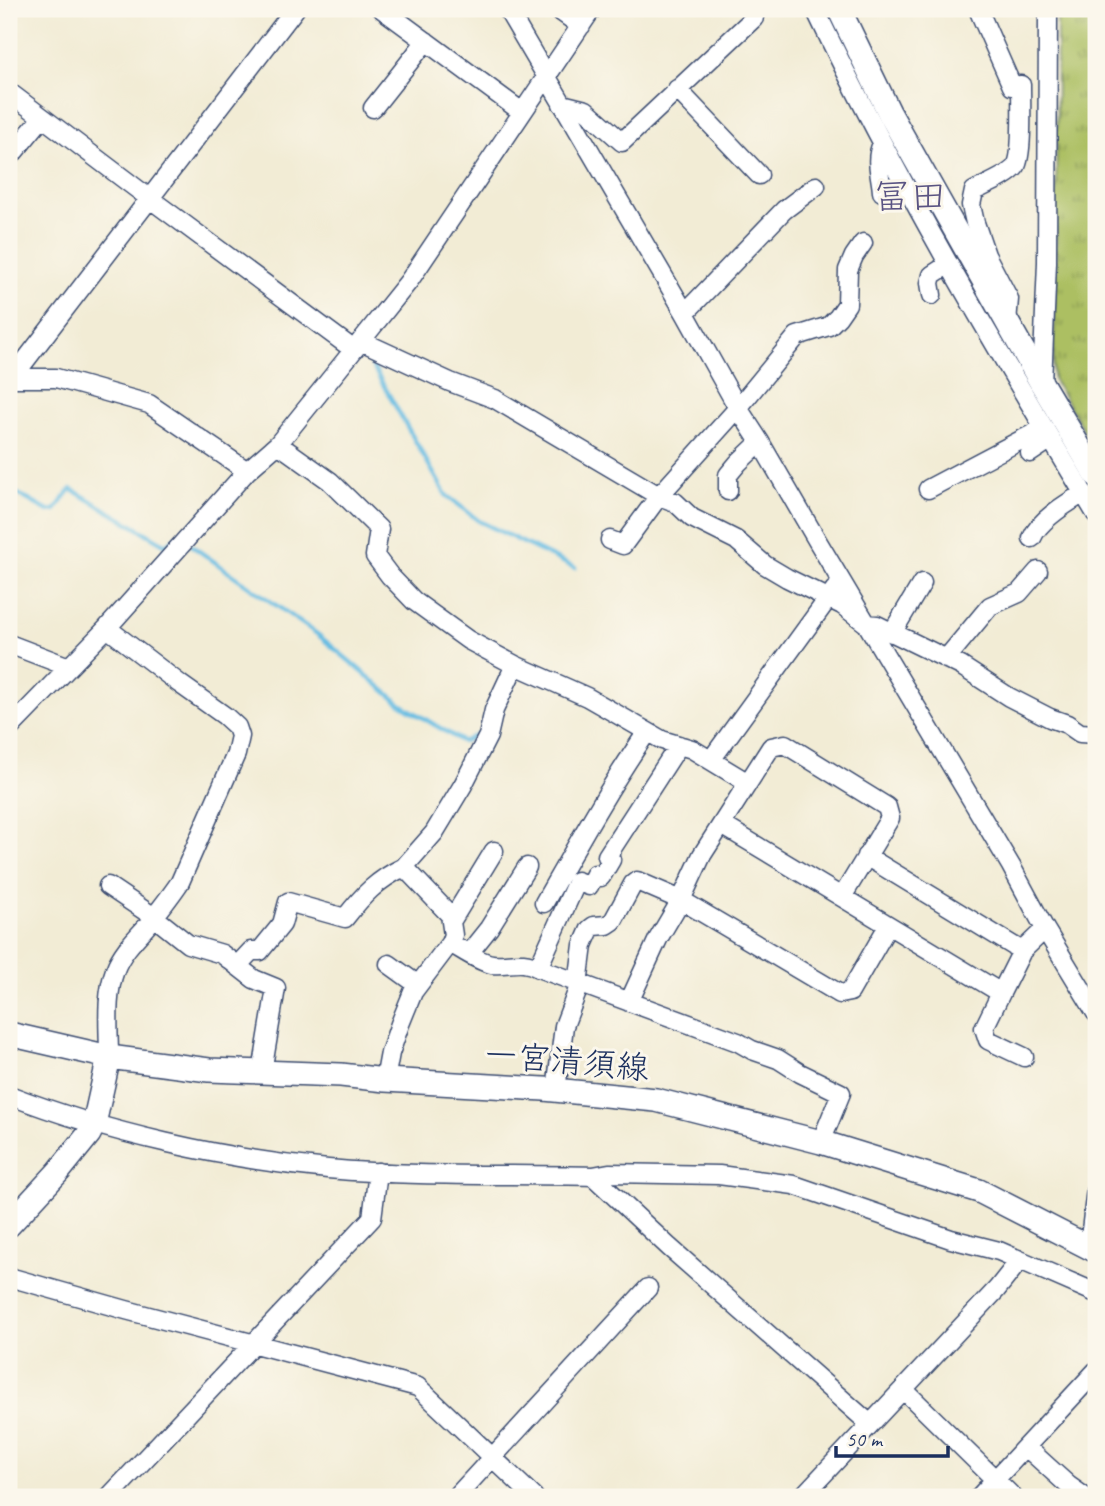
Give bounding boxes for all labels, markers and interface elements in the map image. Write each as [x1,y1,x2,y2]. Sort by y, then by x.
district label: 冨田 [873,173,947,220]
street label: 一宮清須線 [483,1033,651,1089]
scale bar [836,1415,948,1459]
text: 50 m [846,1426,884,1452]

